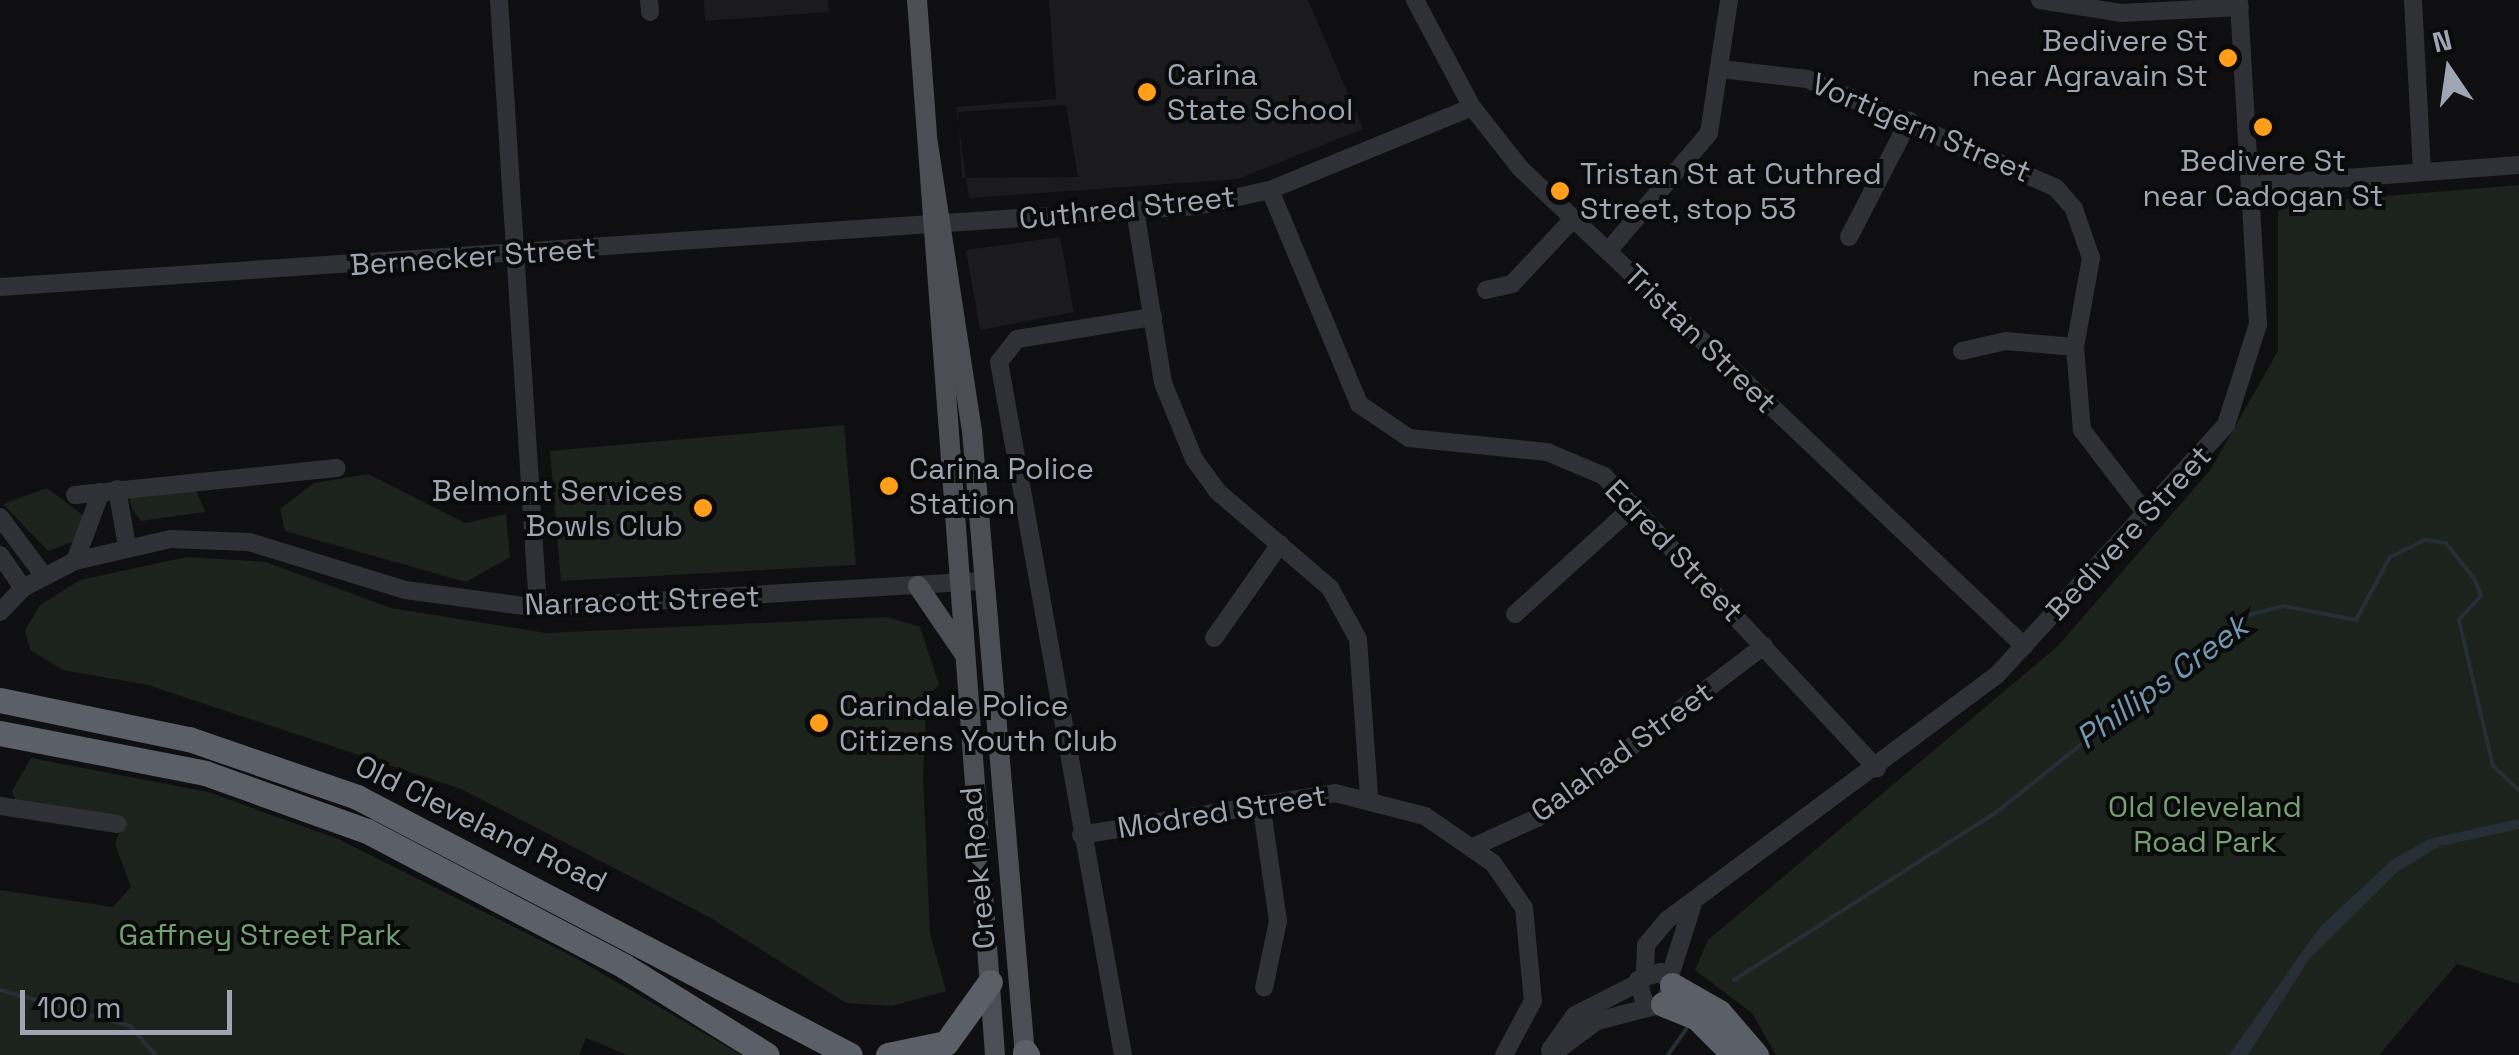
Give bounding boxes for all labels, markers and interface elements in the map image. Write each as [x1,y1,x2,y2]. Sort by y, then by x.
north arrow [2399,20,2499,120]
text: N [2429,21,2455,60]
place label: Bedivere St near Agravain St [1972,23,2208,94]
marker: Bedivere St near Agravain St [2217,47,2239,69]
place label: Carina State School [1167,57,1353,128]
street label: Vortigern Street [1806,66,2036,190]
marker: Carina State School [1136,81,1158,103]
marker: Bedivere St near Cadogan St [2252,116,2274,138]
place label: Bedivere St near Cadogan St [2142,143,2384,214]
place label: Tristan St at Cuthred Street, stop 53 [1580,156,1882,226]
street label: Cuthred Street [1017,179,1237,237]
marker: Tristan St at Cuthred Street, stop 53 [1549,180,1571,202]
street label: Bernecker Street [349,230,597,284]
street label: Tristan Street [1616,257,1784,421]
street label: Bedivere Street [2039,438,2219,628]
place label: Carina Police Station [909,451,1094,522]
place label: Belmont Services Bowls Club [432,473,683,544]
street label: Edred Street [1597,473,1751,629]
marker: Carina Police Station [878,475,900,497]
marker: Belmont Services Bowls Club [692,497,714,519]
street label: Narracott Street [524,579,760,623]
water label: Phillips Creek [2069,607,2255,757]
street label: Galahad Street [1524,674,1720,830]
place label: Carindale Police Citizens Youth Club [839,688,1118,758]
marker: Carindale Police Citizens Youth Club [808,712,830,734]
street label: Old Cleveland Road [349,748,613,900]
street label: Modred Street [1115,778,1329,846]
street label: Creek Road [953,785,1003,951]
park label: Old Cleveland Road Park [2108,789,2302,860]
park label: Gaffney Street Park [119,917,401,953]
scale bar [25,970,238,1032]
text: 100 m [37,988,122,1027]

